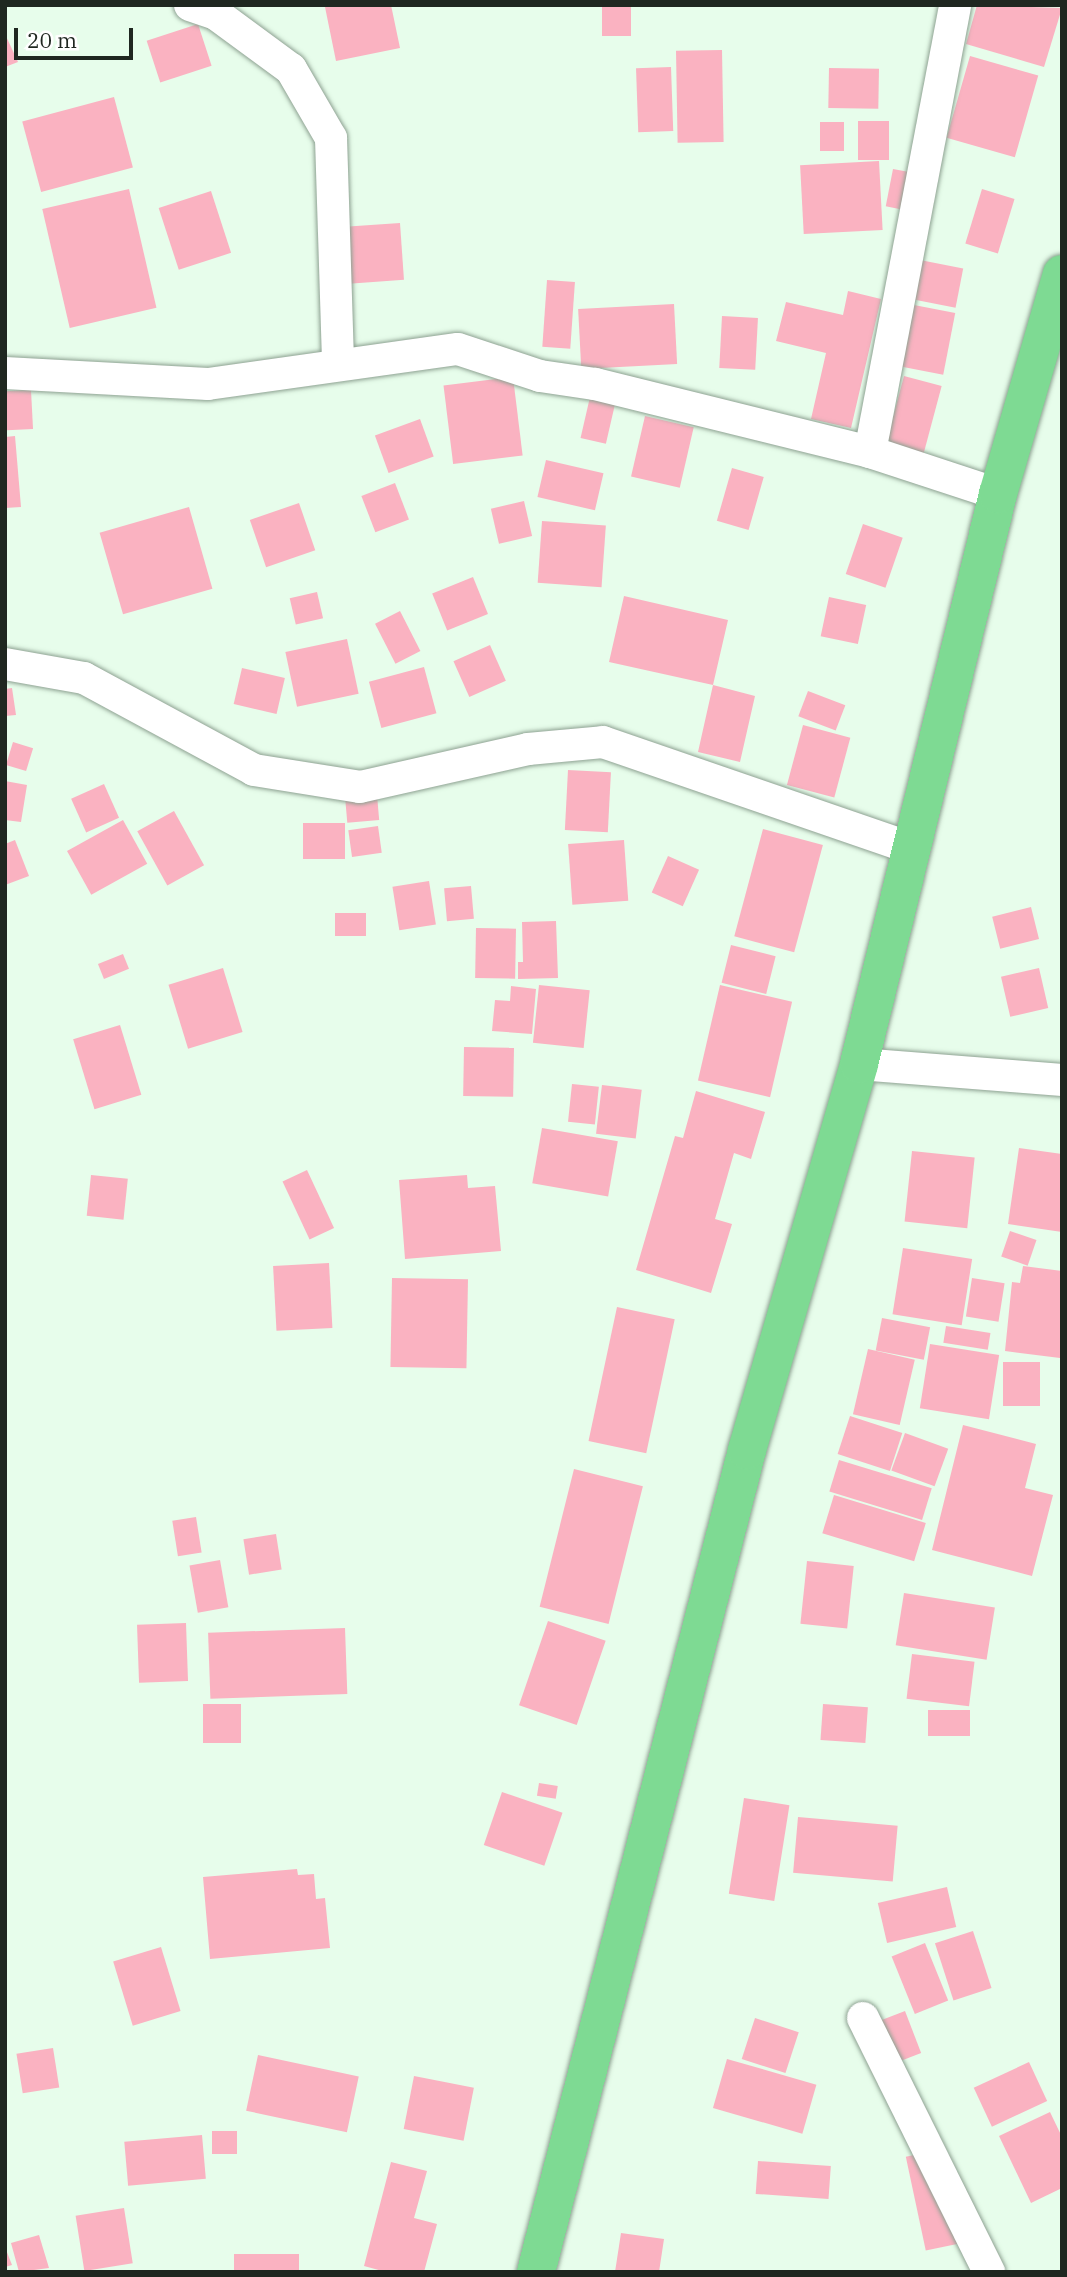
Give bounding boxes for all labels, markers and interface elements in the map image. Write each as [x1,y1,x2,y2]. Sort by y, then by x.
scale bar [18,14,136,58]
text: 20 m [27,26,77,54]

